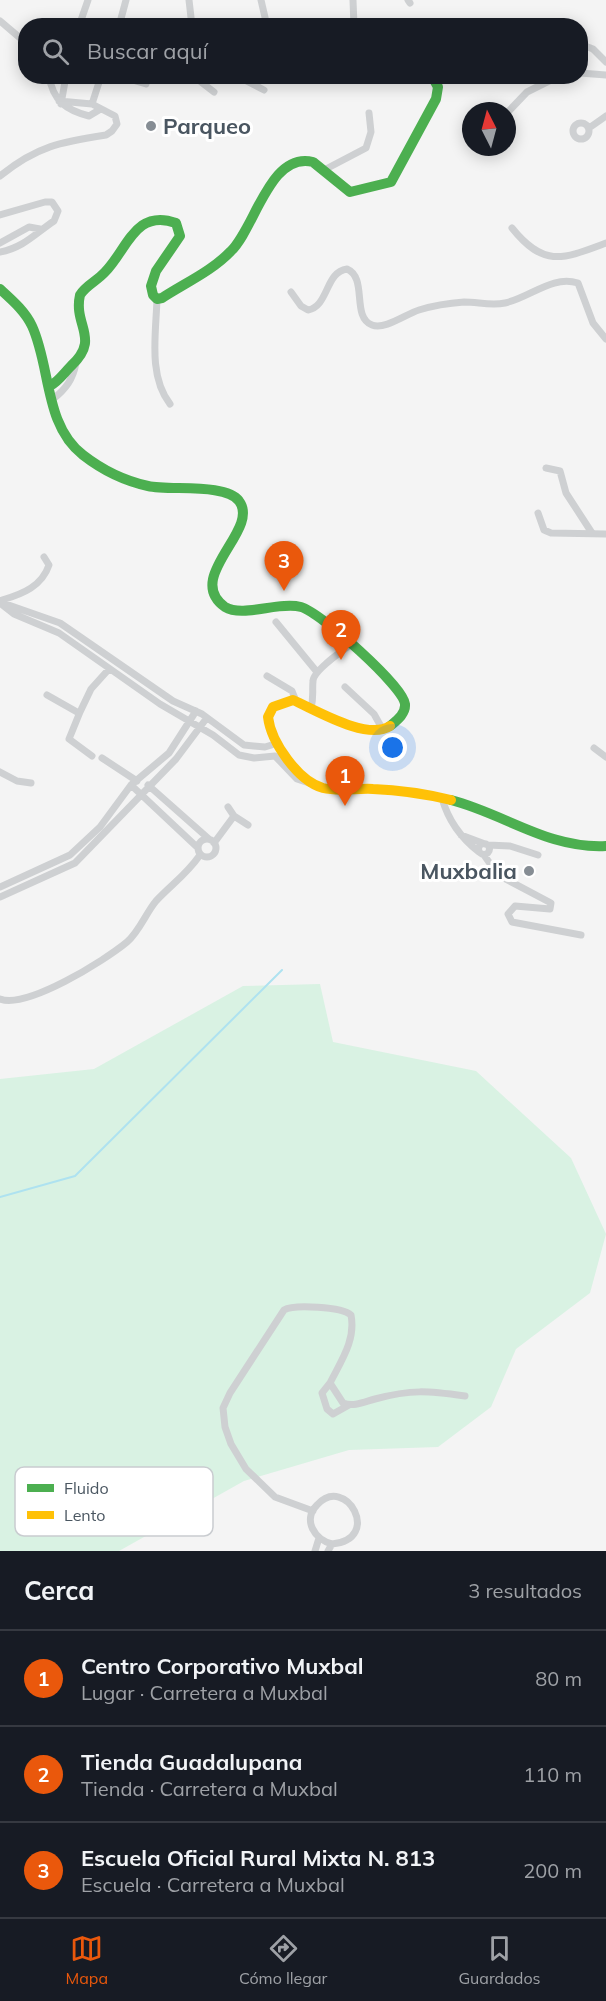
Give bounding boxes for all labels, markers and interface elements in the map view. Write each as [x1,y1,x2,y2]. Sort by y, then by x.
search box [18,18,588,84]
icon: search [39,35,72,68]
text: Buscar aquí [87,37,208,65]
north arrow [462,102,516,156]
place label: Parqueo [163,112,251,140]
marker: Parqueo [144,119,158,133]
pin: 3 [264,542,304,591]
pin: 2 [322,610,360,660]
your location [378,733,407,762]
pin: 1 [326,756,364,806]
place label: Muxbalia [420,857,517,885]
marker: Muxbalia [522,864,536,878]
legend [15,1467,213,1536]
text: Fluido [64,1478,109,1498]
text: Lento [64,1505,105,1525]
text: Cerca [24,1574,94,1607]
text: 3 resultados [468,1578,582,1603]
text: Centro Corporativo Muxbal [81,1652,364,1680]
text: 1 [38,1666,50,1691]
text: 80 m [535,1666,582,1691]
text: Lugar · Carretera a Muxbal [81,1680,328,1705]
text: Tienda Guadalupana [81,1748,302,1776]
text: 2 [38,1762,50,1787]
text: 110 m [523,1762,582,1787]
text: Tienda · Carretera a Muxbal [81,1776,338,1801]
text: Escuela Oficial Rural Mixta N. 813 [81,1844,435,1872]
text: 3 [38,1858,50,1883]
text: 200 m [523,1858,582,1883]
text: Escuela · Carretera a Muxbal [81,1872,345,1897]
tab: Mapa [66,1932,108,1988]
tab: Cómo llegar [239,1932,327,1988]
tab: Guardados [458,1932,540,1988]

